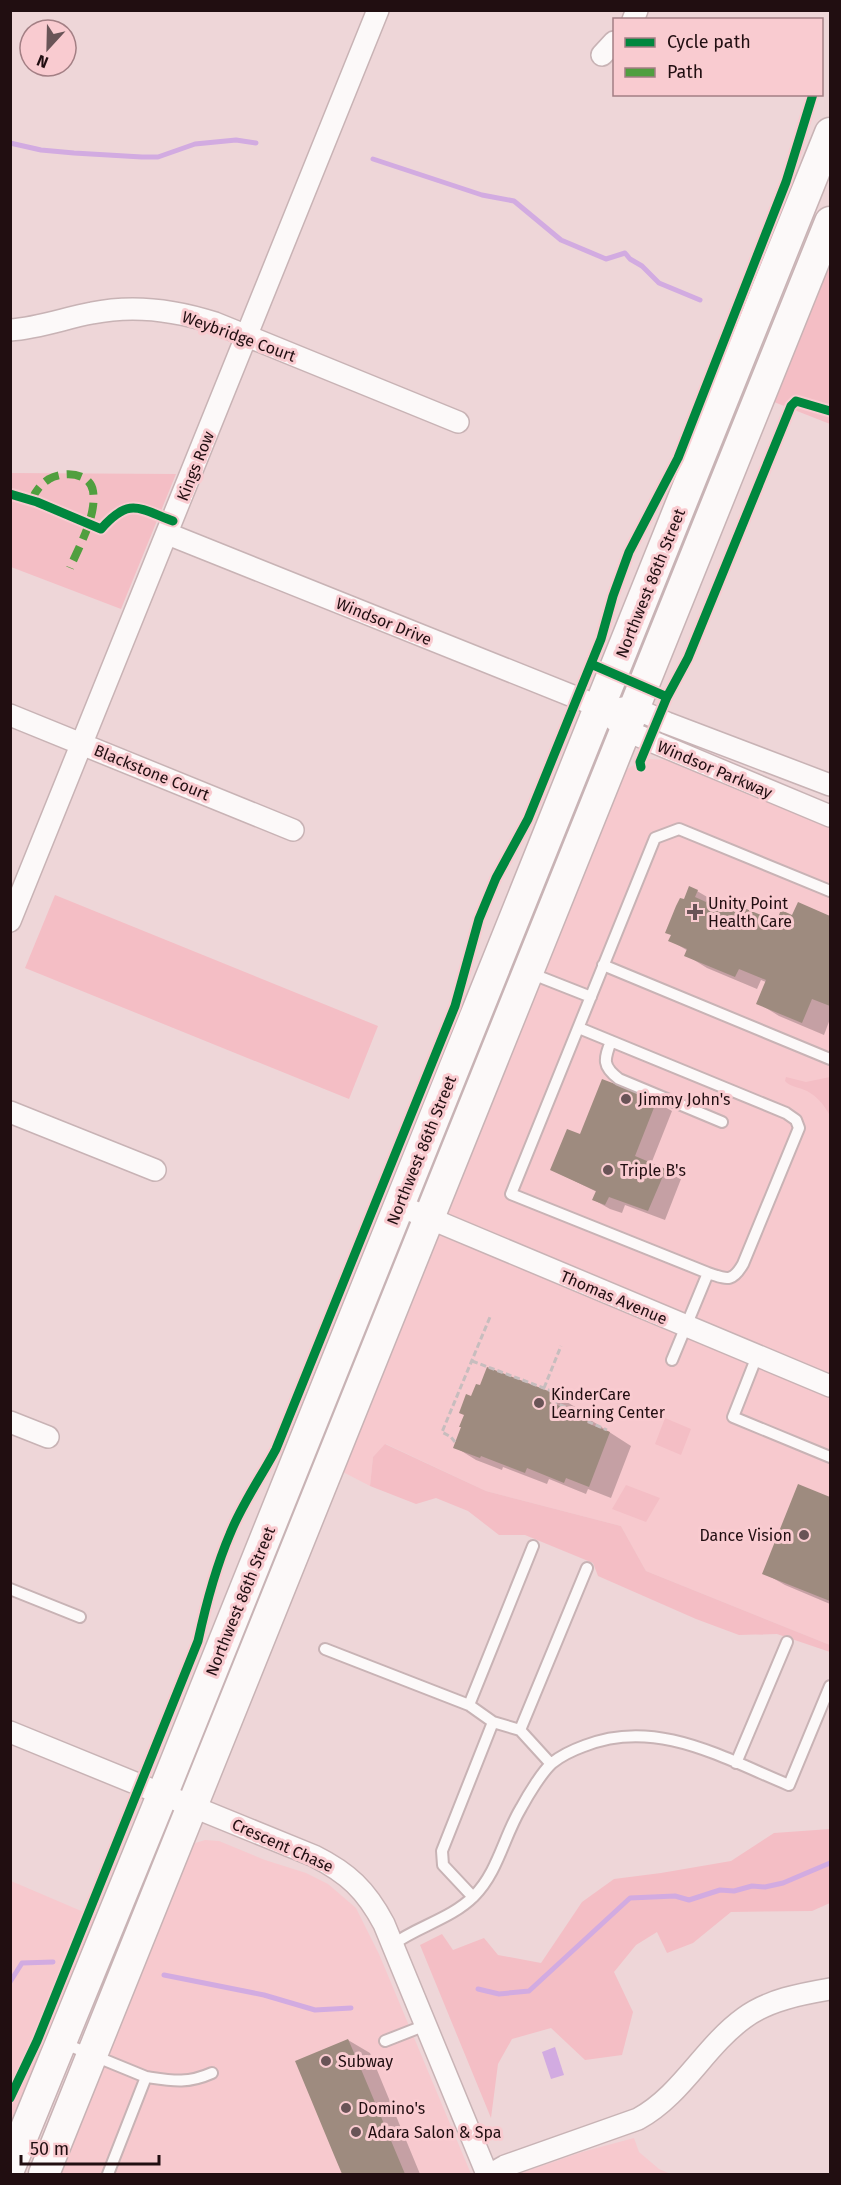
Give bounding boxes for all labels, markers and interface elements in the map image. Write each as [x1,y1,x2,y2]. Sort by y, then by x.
north arrow [18,18,78,78]
legend [613,18,823,96]
text: Cycle path [667,31,751,53]
text: N [34,51,51,72]
text: Path [667,61,703,83]
street label: Weybridge Court [179,307,298,366]
street label: Kings Row [173,428,218,504]
street label: Northwest 86th Street [612,506,689,661]
street label: Windsor Drive [333,594,434,649]
street label: Windsor Parkway [654,737,775,802]
street label: Blackstone Court [91,741,212,804]
place label: Unity Point Health Care [708,894,792,931]
marker: Unity Point Health Care [686,903,704,921]
street label: Northwest 86th Street [383,1073,460,1228]
place label: Jimmy John's [638,1090,730,1109]
marker: Jimmy John's [619,1092,633,1106]
place label: Triple B's [620,1161,686,1180]
marker: Triple B's [601,1163,615,1177]
street label: Thomas Avenue [558,1266,670,1328]
place label: KinderCare Learning Center [551,1385,666,1422]
marker: KinderCare Learning Center [532,1396,546,1410]
street label: Northwest 86th Street [202,1524,279,1679]
place label: Dance Vision [699,1526,792,1545]
marker: Dance Vision [797,1528,811,1542]
street label: Crescent Chase [229,1815,336,1876]
place label: Subway [338,2052,393,2071]
marker: Subway [319,2054,333,2068]
place label: Domino's [358,2099,425,2118]
marker: Domino's [339,2101,353,2115]
place label: Adara Salon & Spa [368,2123,502,2142]
marker: Adara Salon & Spa [349,2125,363,2139]
scale bar [21,2128,159,2166]
text: 50 m [30,2138,69,2160]

